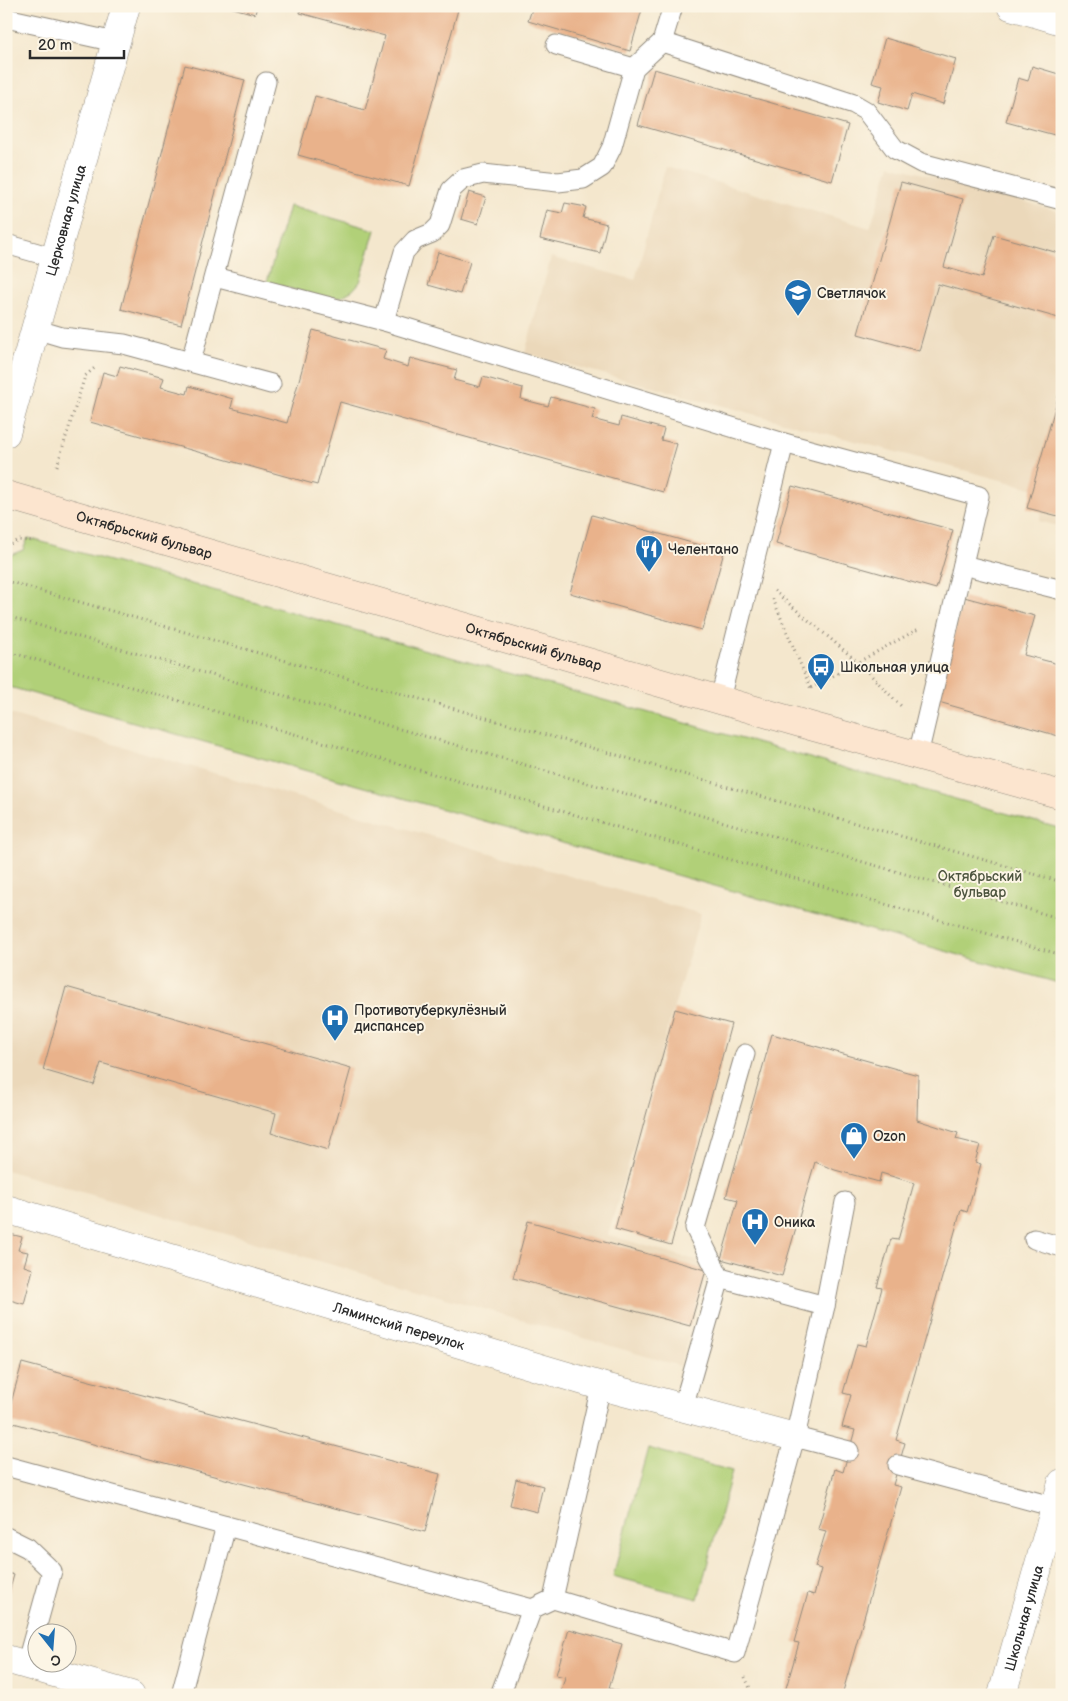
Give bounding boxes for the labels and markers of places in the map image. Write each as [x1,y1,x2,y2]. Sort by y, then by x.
school or university icon: Светлячок [783,278,813,317]
place label: Светлячок [817,285,886,302]
restaurant icon: Челентано [634,534,664,573]
place label: Челентано [668,541,739,558]
bus stop icon: Школьная улица [806,652,836,691]
place label: Школьная улица [840,659,950,676]
place label: Противотуберкулёзный диспансер [354,1002,507,1035]
hospital icon: Противотуберкулёзный диспансер [320,1003,350,1042]
shop icon: Ozon [839,1121,869,1160]
place label: Ozon [873,1128,906,1145]
hospital icon: Оника [740,1207,770,1246]
place label: Оника [774,1214,816,1231]

